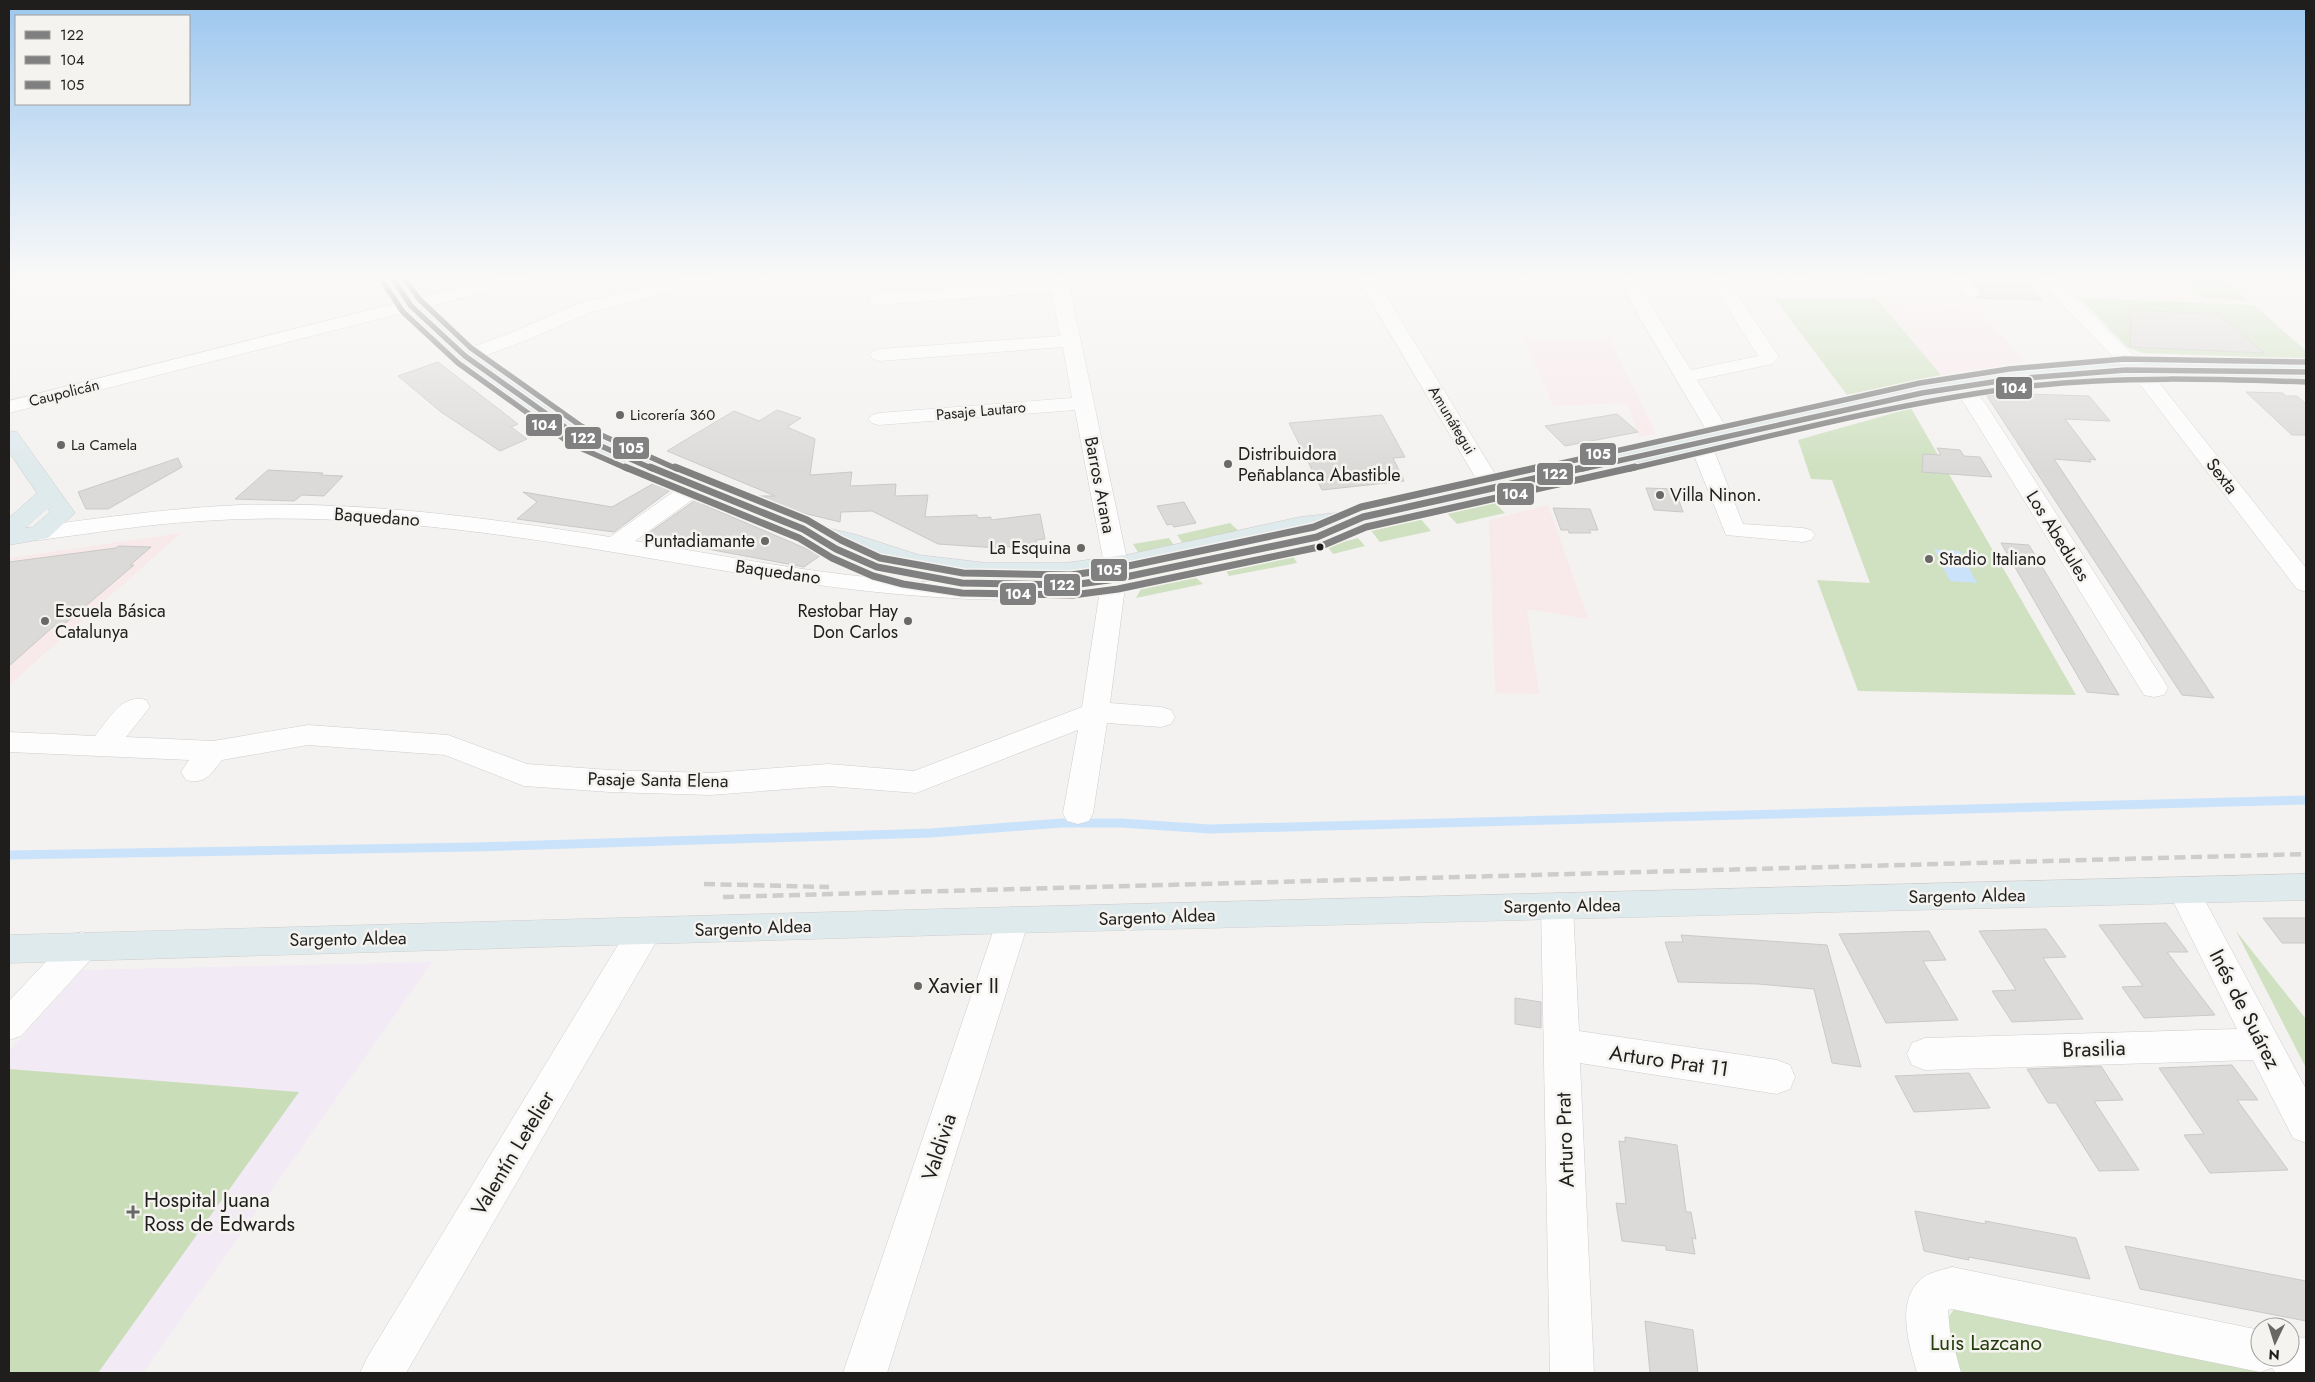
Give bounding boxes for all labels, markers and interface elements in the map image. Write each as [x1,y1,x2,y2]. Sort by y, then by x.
legend [15,15,190,105]
text: 122 [60,24,84,46]
text: 104 [60,49,85,71]
text: 105 [60,74,84,96]
street label: Caupolicán [27,374,101,412]
line badge: 104 [1995,376,2033,400]
text: 104 [2001,378,2027,398]
street label: Amunátegui [1423,382,1481,458]
street label: Pasaje Lautaro [935,396,1027,426]
place label: Licorería 360 [630,404,715,426]
marker: Licorería 360 [614,409,626,421]
line badge: 104 [525,413,563,437]
text: 104 [531,415,557,435]
line badge: 122 [564,426,602,450]
text: 122 [570,428,596,448]
place label: La Camela [71,434,137,456]
street label: Barros Arana [1078,434,1122,536]
line badge: 105 [612,436,650,460]
text: 105 [618,438,644,458]
marker: La Camela [55,439,67,451]
place label: Distribuidora Peñablanca Abastible [1238,441,1401,488]
line badge: 105 [1579,442,1617,466]
text: 105 [1585,444,1611,464]
street label: Sexta [2200,452,2244,500]
marker: Distribuidora Peñablanca Abastible [1222,458,1234,470]
line badge: 122 [1536,462,1574,486]
text: 122 [1542,464,1568,484]
line badge: 104 [1496,482,1535,506]
place label: Villa Ninon. [1670,482,1762,508]
text: 104 [1502,484,1528,504]
street label: Los Abedules [2020,486,2096,586]
marker: Villa Ninon. [1654,489,1666,501]
street label: Baquedano [333,501,421,533]
place label: Puntadiamante [644,528,755,554]
marker: Puntadiamante [759,535,771,547]
place label: La Esquina [989,535,1071,561]
marker: La Esquina [1075,542,1087,554]
unlabelled marker [1315,542,1325,552]
place label: Stadio Italiano [1939,546,2046,572]
street label: Baquedano [734,553,822,591]
marker: Stadio Italiano [1923,553,1935,565]
line badge: 105 [1090,558,1128,582]
text: 105 [1096,560,1122,580]
line badge: 122 [1043,573,1081,597]
text: 122 [1049,575,1075,595]
line badge: 104 [999,582,1037,606]
text: 104 [1005,584,1031,604]
place label: Escuela Básica Catalunya [55,598,166,645]
place label: Restobar Hay Don Carlos [797,598,898,645]
marker: Escuela Básica Catalunya [39,615,51,627]
marker: Restobar Hay Don Carlos [902,615,914,627]
street label: Pasaje Santa Elena [587,766,729,794]
street label: Sargento Aldea [1908,882,2026,910]
street label: Sargento Aldea [1503,892,1621,920]
street label: Sargento Aldea [1098,902,1216,932]
street label: Sargento Aldea [694,913,812,943]
street label: Sargento Aldea [289,925,407,953]
street label: Inés de Suárez [2202,944,2288,1074]
place label: Xavier II [928,971,999,1001]
marker: Xavier II [912,980,924,992]
street label: Brasilia [2062,1033,2126,1065]
street label: Arturo Prat 11 [1607,1038,1731,1084]
street label: Valentín Letelier [464,1084,563,1221]
street label: Arturo Prat [1548,1092,1582,1188]
street label: Valdivia [914,1110,964,1184]
place label: Hospital Juana Ross de Edwards [144,1185,295,1239]
marker: Hospital Juana Ross de Edwards [126,1205,140,1219]
north arrow [2250,1317,2300,1367]
park label: Luis Lazcano [1930,1328,2042,1358]
text: N [2268,1345,2280,1365]

